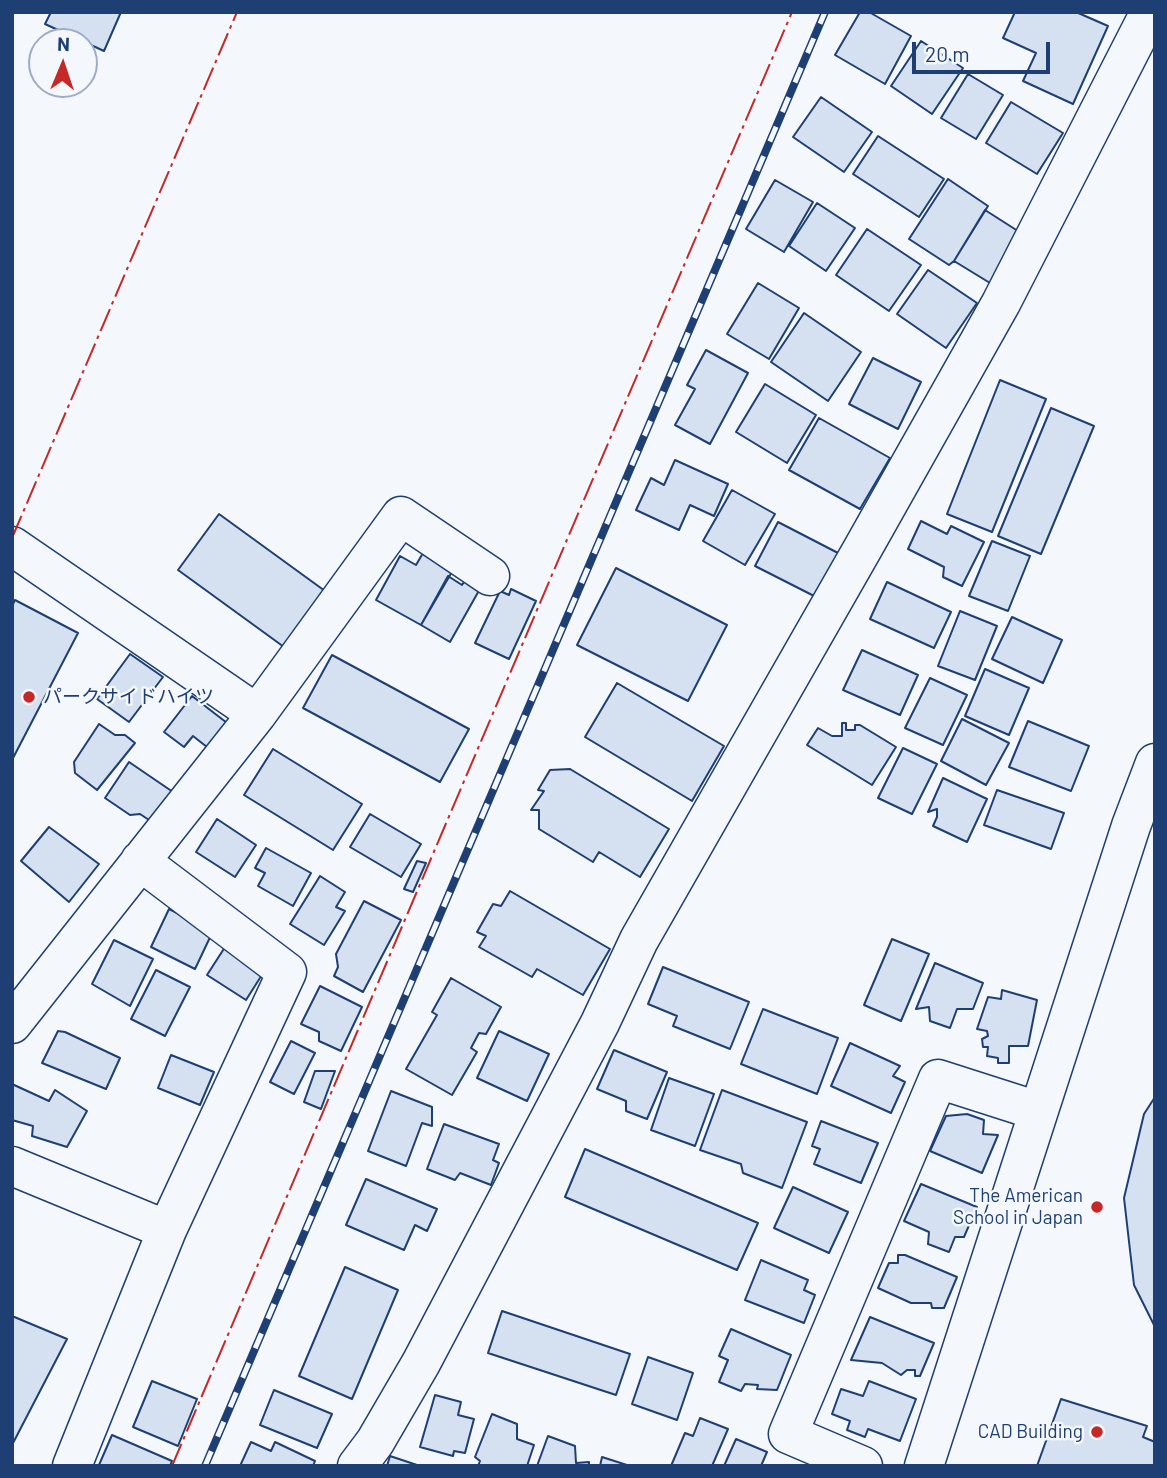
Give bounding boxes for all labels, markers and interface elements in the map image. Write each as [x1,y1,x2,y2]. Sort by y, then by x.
north arrow [28,28,98,98]
scale bar [915,28,1053,72]
text: N [57,32,70,55]
text: 20 m [925,41,970,66]
place label: パークサイドハイツ [43,686,214,708]
marker: パークサイドハイツ [21,689,37,705]
place label: The American School in Japan [953,1185,1083,1229]
marker: The American School in Japan [1089,1199,1105,1215]
place label: CAD Building [978,1421,1083,1443]
marker: CAD Building [1089,1424,1105,1440]

